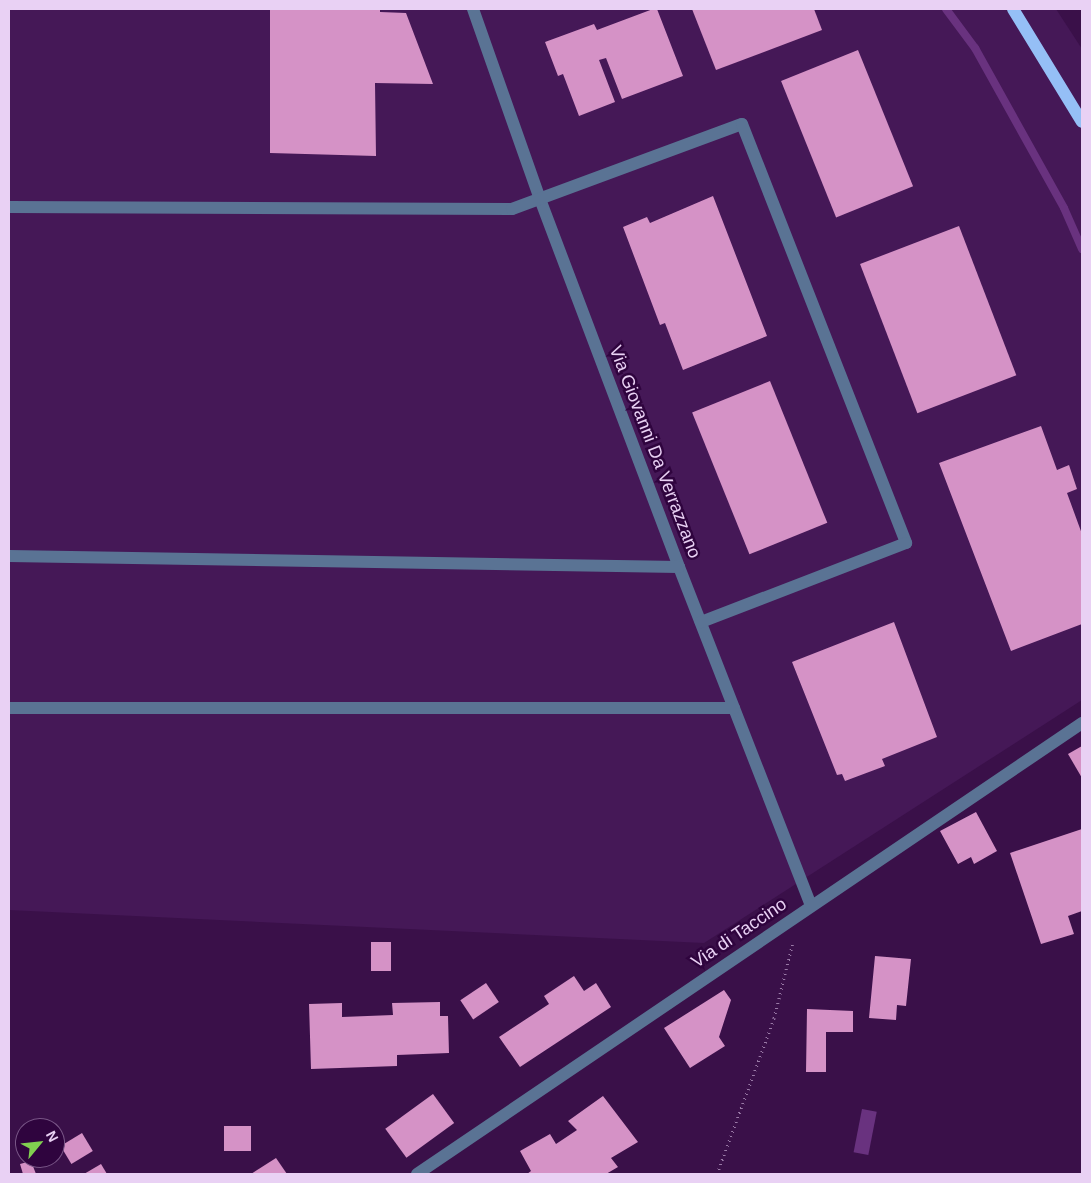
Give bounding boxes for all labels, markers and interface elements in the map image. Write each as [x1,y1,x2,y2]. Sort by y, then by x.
street label: Via Giovanni Da Verrazzano [604,343,706,561]
street label: Via di Taccino [687,893,791,973]
north arrow [15,1118,65,1168]
text: N [43,1128,62,1145]

